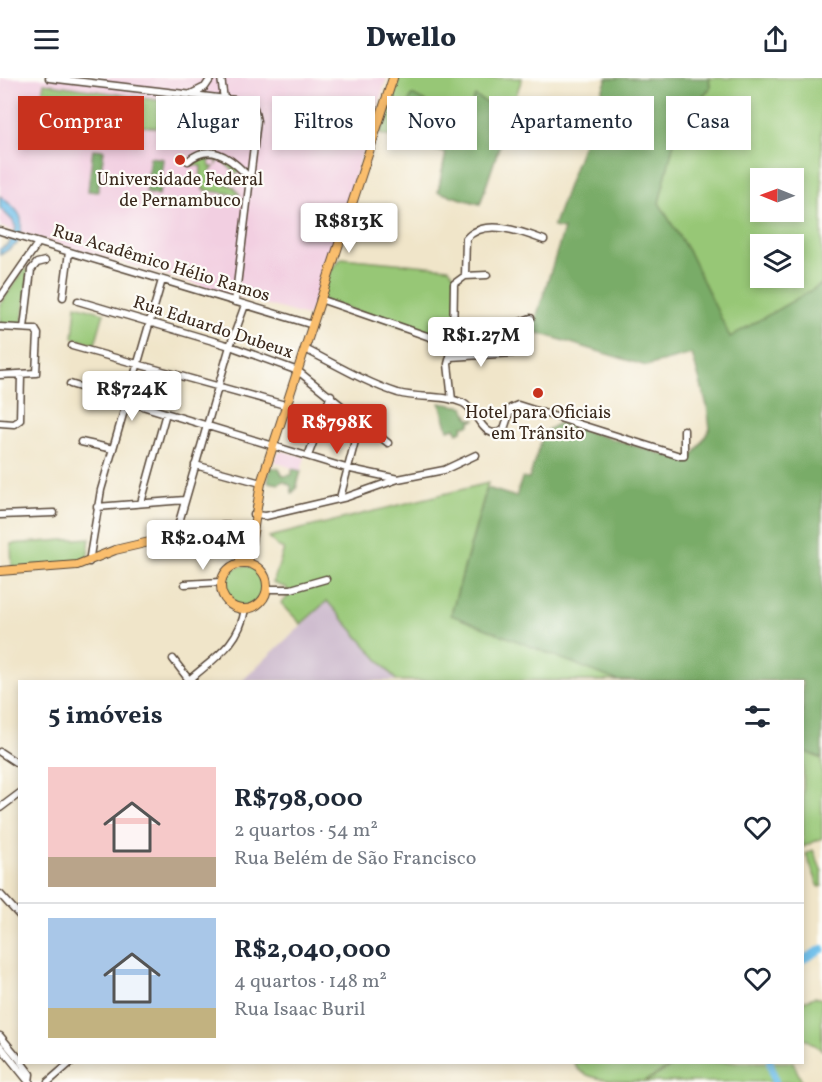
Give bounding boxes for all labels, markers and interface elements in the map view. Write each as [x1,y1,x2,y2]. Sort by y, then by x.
text: Dwello [366,20,456,58]
icon: menu [30,23,63,56]
icon: share [759,23,792,56]
chip: Comprar [18,96,144,150]
chip: Alugar [156,96,260,150]
chip: Filtros [272,96,375,150]
chip: Novo [387,96,477,150]
chip: Apartamento [489,96,654,150]
chip: Casa [666,96,751,150]
marker: Universidade Federal de Pernambuco [173,153,187,167]
place label: Universidade Federal de Pernambuco [97,168,263,214]
north arrow [750,168,804,222]
map controls [750,168,804,288]
pin: R$813K [300,203,398,254]
text: R$813K [315,208,383,236]
street label: Rua Acadêmico Hélio Ramos [49,219,273,309]
button: layers [750,234,804,288]
street label: Rua Eduardo Dubeux [130,290,296,366]
pin: R$1.27M [426,317,536,368]
text: R$1.27M [442,322,520,350]
pin: R$724K [83,371,181,422]
text: R$724K [96,376,168,404]
marker: Hotel para Oficiais em Trânsito [531,386,545,400]
place label: Hotel para Oficiais em Trânsito [465,401,611,447]
pin: R$798K [288,404,386,455]
text: R$798K [302,409,372,437]
pin: R$2.04M [148,520,258,571]
text: R$2.04M [161,525,245,553]
text: 5 imóveis [48,698,163,734]
icon: filters [741,700,774,733]
text: R$798,000 [234,781,363,817]
icon: home [96,791,168,863]
icon: heart [741,811,774,844]
text: 2 quartos · 54 m² [234,817,378,845]
text: Rua Belém de São Francisco [234,845,476,873]
text: R$2,040,000 [234,932,391,968]
icon: home [96,942,168,1014]
icon: heart [741,962,774,995]
text: 4 quartos · 148 m² [234,968,387,996]
text: Rua Isaac Buril [234,996,366,1024]

